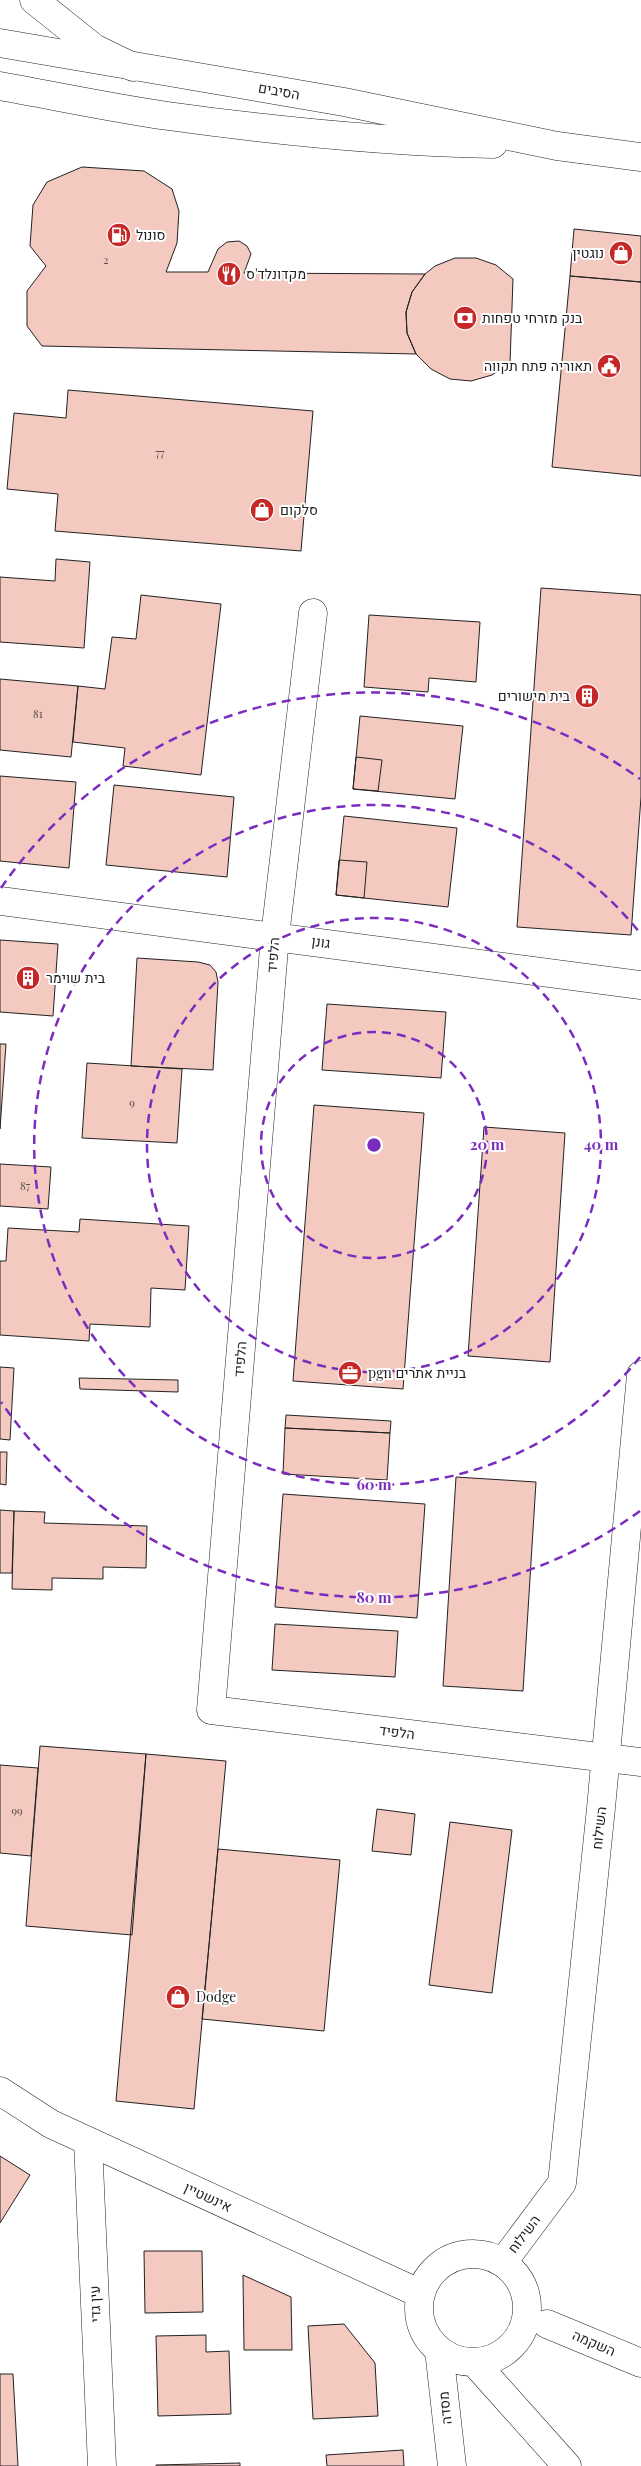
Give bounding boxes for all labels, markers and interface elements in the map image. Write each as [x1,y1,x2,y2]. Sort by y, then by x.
street label: הסיבים [257,78,301,103]
fuel station icon: סונול [106,222,132,248]
place label: סונול [136,225,165,244]
shop icon: נוגטין [608,240,634,266]
place label: נוגטין [573,243,604,262]
house number: 2 [103,252,109,267]
restaurant icon: מקדונלד'ס [216,261,242,287]
place label: מקדונלד'ס [246,264,306,283]
bank icon: בנק מזרחי טפחות [452,305,478,331]
place label: בנק מזרחי טפחות [482,308,583,327]
public building icon: תאוריה פתח תקווה [596,353,622,379]
place label: תאוריה פתח תקווה [484,356,592,375]
house number: 77 [156,445,165,460]
shop icon: סלקום [249,497,275,523]
place label: סלקום [280,500,318,519]
building icon: בית מישורים [574,683,600,709]
place label: בית מישורים [498,686,571,705]
house number: 81 [33,706,43,721]
street label: גונן [311,931,332,952]
street label: הלפיד [261,936,284,974]
building icon: בית שוימר [15,965,41,991]
place label: בית שוימר [46,968,106,987]
house number: 9 [129,1095,135,1110]
text: 20 m [470,1134,505,1154]
text: 40 m [584,1134,619,1154]
centre of rings [365,1136,383,1154]
house number: 87 [20,1178,31,1193]
street label: הלפיד [228,1340,251,1378]
office icon: pgn בניית אתרים [337,1360,363,1386]
place label: pgn בניית אתרים [368,1363,467,1382]
text: 60 m [356,1474,392,1494]
text: 80 m [356,1587,392,1607]
street label: הלפיד [378,1720,416,1743]
house number: 99 [11,1803,23,1818]
street label: השילוח [587,1805,610,1851]
shop icon: Dodge [165,1984,191,2010]
place label: Dodge [196,1987,236,2006]
street label: אינשטיין [181,2177,235,2216]
street label: השילוח [503,2211,544,2257]
street label: עין גדי [84,2285,105,2323]
street label: השקמה [570,2325,619,2360]
street label: מסדה [433,2390,456,2426]

